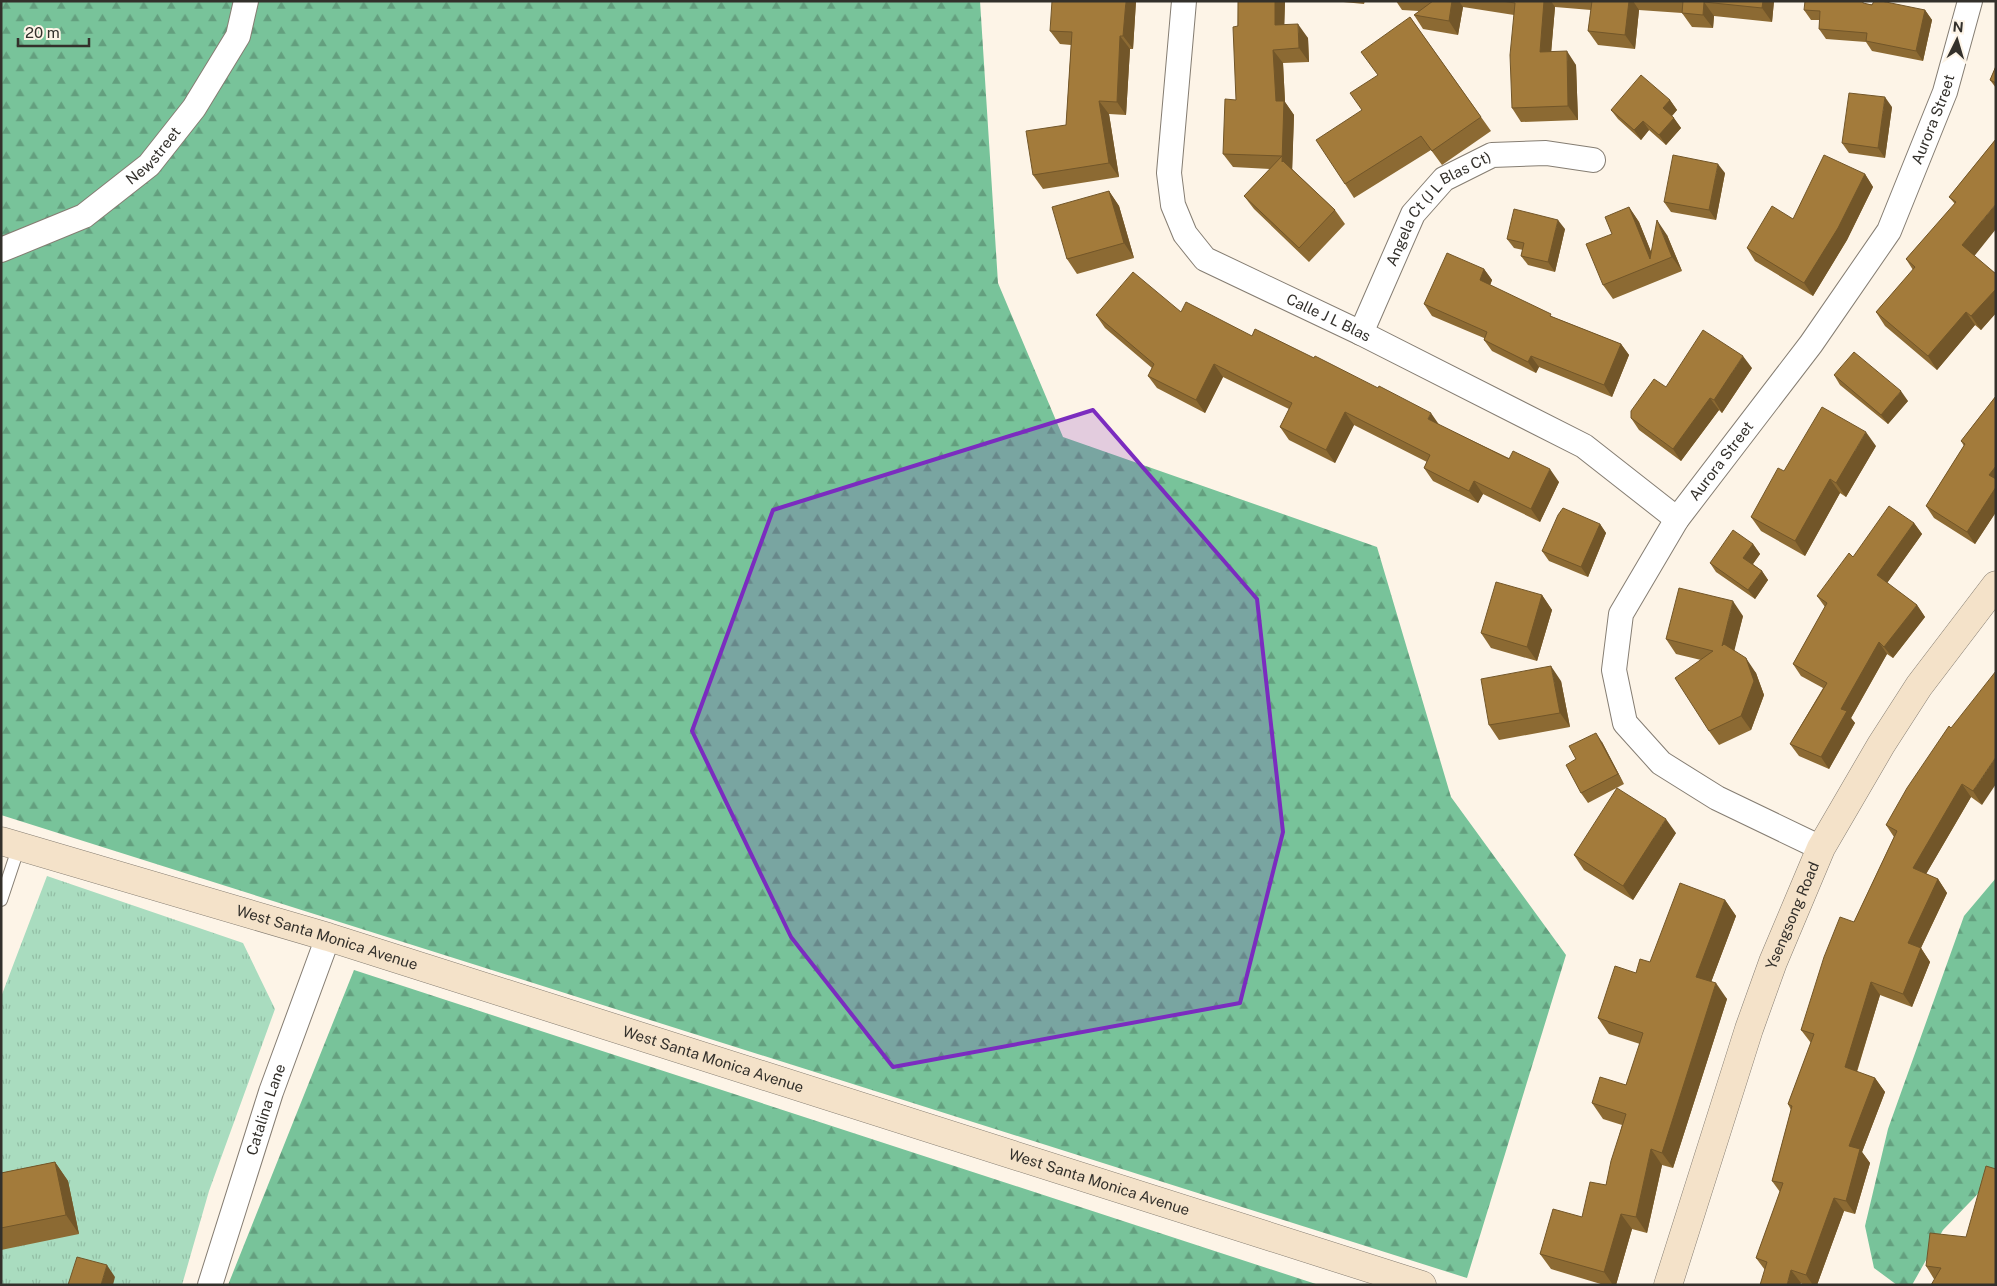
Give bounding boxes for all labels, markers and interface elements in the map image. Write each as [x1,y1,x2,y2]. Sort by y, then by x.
scale bar [18,15,89,47]
north arrow [1932,15,1982,65]
text: N [1952,19,1964,35]
text: 20 m [25,24,60,41]
street label: Aurora Street [1908,72,1957,167]
street label: Newstreet [122,123,184,188]
street label: Angela Ct (J L Blas Ct) [1382,148,1494,269]
street label: Calle J L Blas [1284,290,1374,345]
street label: Aurora Street [1685,418,1757,504]
street label: Ysengsong Road [1762,859,1822,972]
street label: West Santa Monica Avenue [234,902,420,973]
street label: West Santa Monica Avenue [621,1022,806,1096]
street label: Catalina Lane [243,1062,289,1157]
street label: West Santa Monica Avenue [1007,1145,1192,1219]

